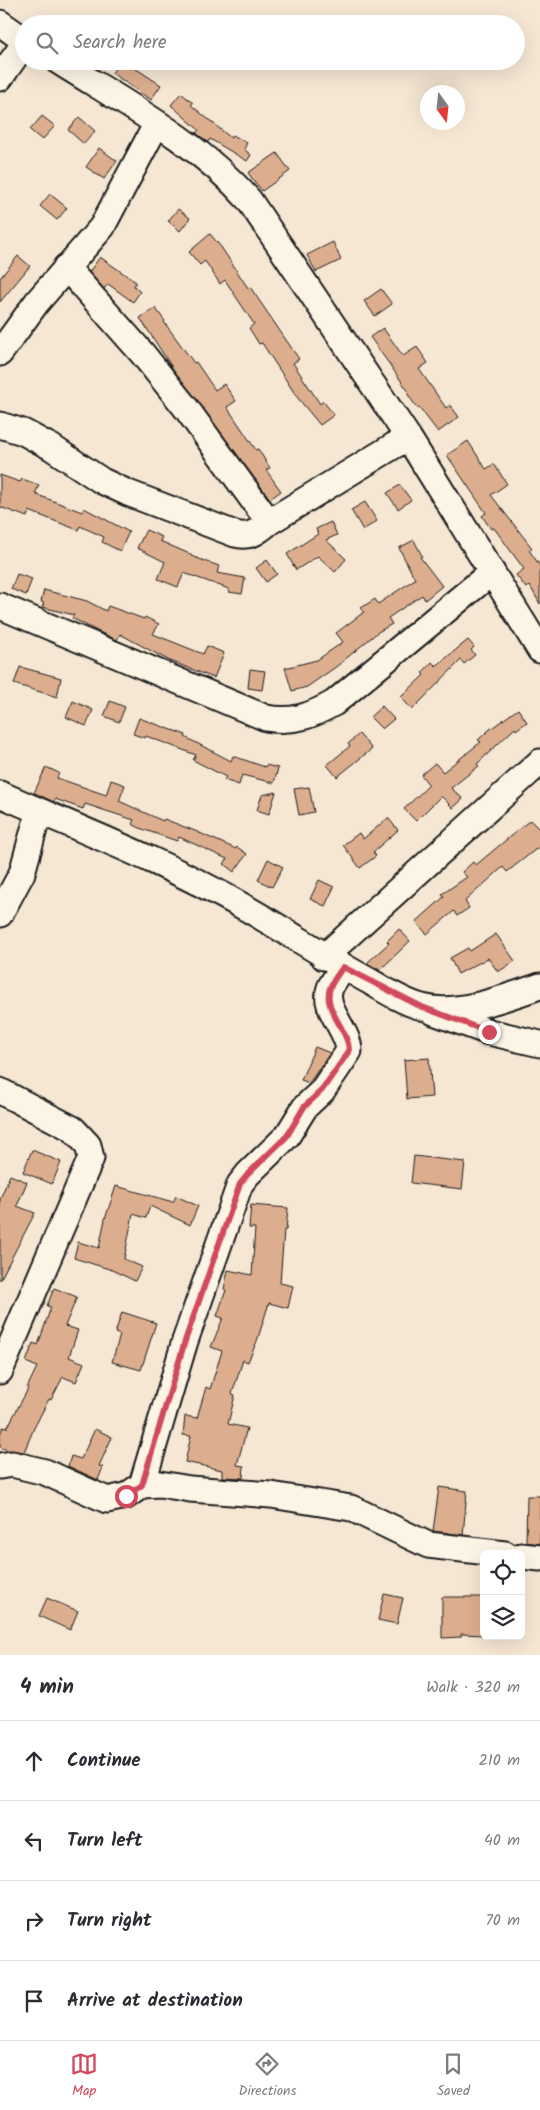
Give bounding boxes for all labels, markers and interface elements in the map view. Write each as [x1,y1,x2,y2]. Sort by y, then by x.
search box [15,15,525,70]
text: Search here [73,28,167,58]
icon: search [33,29,61,57]
north arrow [420,85,465,130]
route end [478,1021,501,1044]
route start [115,1485,138,1508]
map controls [480,1550,525,1640]
button: locate [480,1550,525,1595]
button: layers [480,1595,525,1640]
text: 4 min [20,1671,74,1704]
text: Walk · 320 m [426,1675,520,1700]
text: Continue [67,1746,140,1776]
icon: ahead [20,1747,48,1775]
text: 210 m [479,1748,520,1773]
text: Turn left [67,1826,142,1856]
icon: left [20,1827,48,1855]
text: 40 m [484,1828,520,1853]
text: Turn right [67,1906,152,1936]
icon: right [20,1907,48,1935]
text: 70 m [485,1908,520,1933]
text: Arrive at destination [67,1986,243,2016]
icon: arrive [20,1987,48,2015]
tab: Map [70,2050,98,2102]
tab: Directions [238,2050,296,2102]
tab: Saved [437,2050,470,2102]

